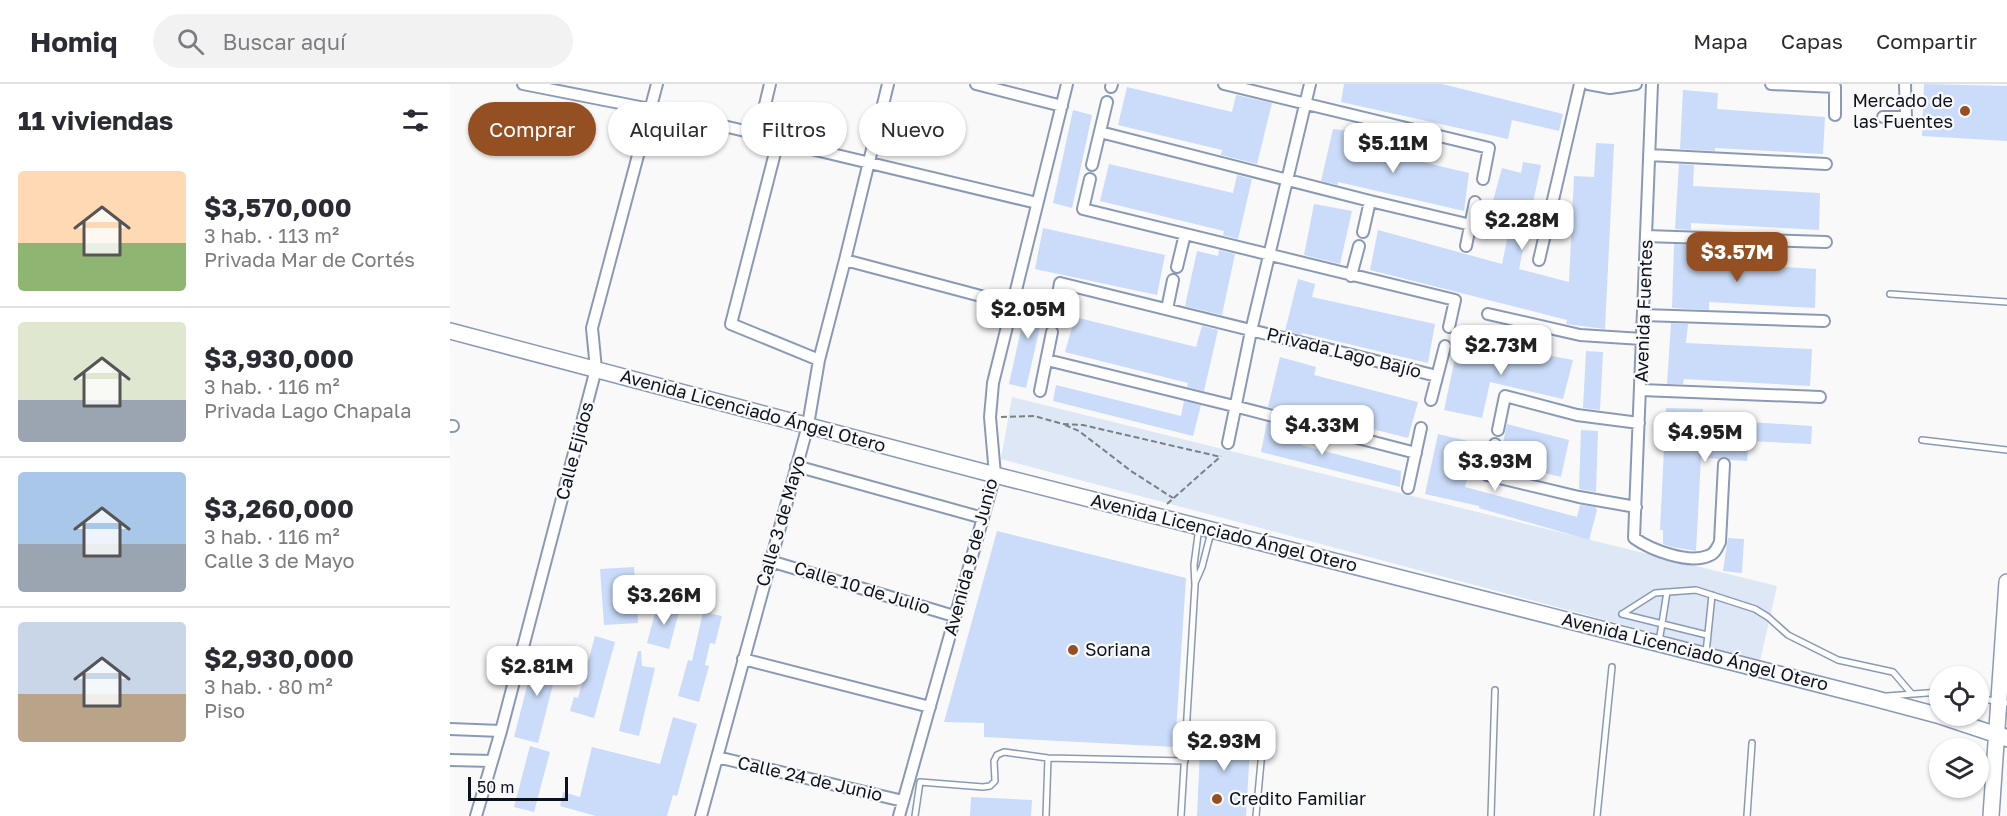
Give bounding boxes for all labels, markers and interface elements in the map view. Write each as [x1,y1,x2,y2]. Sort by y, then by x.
search box [153,14,573,68]
text: Homiq [30,25,117,58]
icon: search [174,25,207,58]
text: Buscar aquí [222,28,346,55]
text: Mapa [1693,28,1748,54]
text: Capas [1781,28,1843,54]
text: Compartir [1876,28,1977,54]
place label: Mercado de las Fuentes [1852,89,1953,132]
chip: Comprar [468,102,596,156]
chip: Alquilar [608,102,729,156]
chip: Filtros [741,102,847,156]
chip: Nuevo [859,102,966,156]
icon: filters [399,104,432,137]
marker: Mercado de las Fuentes [1958,104,1972,118]
text: 11 viviendas [18,105,173,136]
pin: $5.11M [1344,123,1442,174]
text: $5.11M [1358,130,1428,154]
text: $3,570,000 [204,192,352,223]
icon: home [66,195,138,267]
pin: $2.28M [1473,200,1571,251]
text: $2.28M [1485,207,1559,231]
text: 3 hab. · 113 m² [204,223,339,247]
pin: $3.57M [1688,232,1786,283]
street label: Avenida Fuentes [1630,239,1656,383]
text: $3.57M [1701,239,1773,263]
text: Privada Mar de Cortés [204,247,415,271]
pin: $2.05M [979,289,1077,340]
text: $2.05M [991,296,1066,320]
street label: Privada Lago Bajío [1265,322,1424,382]
pin: $2.73M [1452,325,1550,376]
text: $2.73M [1465,332,1537,356]
text: $3,930,000 [204,343,354,374]
icon: home [66,346,138,418]
street label: Avenida Licenciado Ángel Otero [618,364,888,456]
text: 3 hab. · 116 m² [204,374,340,398]
text: Privada Lago Chapala [204,398,411,422]
street label: Calle Ejidos [550,399,598,502]
pin: $4.33M [1273,405,1371,456]
text: $4.33M [1285,412,1359,436]
pin: $4.95M [1656,412,1754,463]
text: $4.95M [1668,419,1743,443]
pin: $3.93M [1446,441,1544,492]
text: $3.93M [1458,448,1532,472]
street label: Calle 3 de Mayo [751,453,809,589]
street label: Avenida 9 de Junio [938,476,1002,638]
street label: Avenida Licenciado Ángel Otero [1089,488,1360,576]
text: $3,260,000 [204,493,354,524]
icon: home [66,496,138,568]
text: 3 hab. · 116 m² [204,524,340,548]
text: Calle 3 de Mayo [204,548,355,572]
street label: Calle 10 de Julio [791,556,933,618]
pin: $3.26M [615,575,713,626]
text: $3.26M [627,582,701,606]
street label: Avenida Licenciado Ángel Otero [1560,607,1831,695]
place label: Soriana [1085,638,1151,660]
text: $2,930,000 [204,643,354,674]
marker: Soriana [1066,643,1080,657]
icon: home [66,646,138,718]
pin: $2.81M [488,646,586,697]
text: $2.81M [501,653,573,677]
map controls [1929,666,1989,798]
button: locate [1929,666,1989,726]
text: 3 hab. · 80 m² [204,674,333,698]
text: Piso [204,698,245,722]
pin: $2.93M [1175,721,1273,772]
text: $2.93M [1187,728,1261,752]
button: layers [1929,738,1989,798]
street label: Calle 24 de Junio [736,751,885,805]
scale bar [468,774,568,802]
text: 50 m [477,777,514,797]
place label: Credito Familiar [1229,787,1366,809]
marker: Credito Familiar [1210,792,1224,806]

